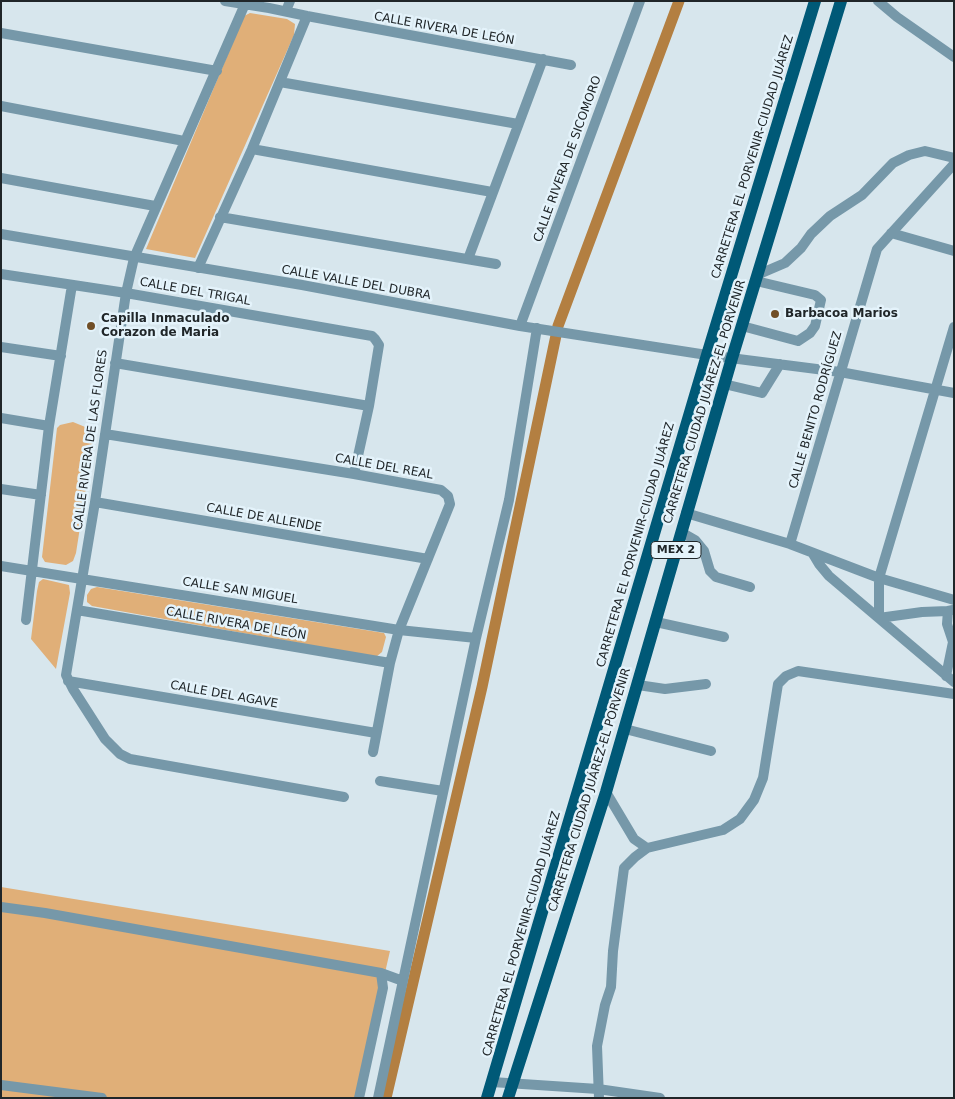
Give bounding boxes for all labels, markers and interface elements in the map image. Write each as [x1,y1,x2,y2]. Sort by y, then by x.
street label: CALLE RIVERA DE LEÓN [373,10,515,48]
street label: CARRETERA EL PORVENIR-CIUDAD JUÁREZ [709,33,797,281]
street label: CALLE RIVERA DE SICOMORO [531,74,605,244]
street label: CALLE VALLE DEL DUBRA [280,263,432,303]
street label: CALLE DEL TRIGAL [139,275,251,309]
street label: CARRETERA CIUDAD JUÁREZ-EL PORVENIR [661,278,749,526]
place label: Barbacoa Marios [785,307,898,321]
marker: Barbacoa Marios [769,308,781,320]
place label: Capilla Inmaculado Corazon de Maria [101,312,229,340]
marker: Capilla Inmaculado Corazon de Maria [85,320,97,332]
street label: CALLE BENITO RODRÍGUEZ [787,330,845,490]
street label: CALLE RIVERA DE LAS FLORES [71,349,111,531]
street label: CARRETERA EL PORVENIR-CIUDAD JUÁREZ [594,421,678,669]
street label: CALLE DEL REAL [334,451,434,483]
street label: CALLE DE ALLENDE [205,501,323,535]
road number: MEX 2 [651,542,701,558]
street label: CALLE SAN MIGUEL [181,575,299,607]
street label: CALLE RIVERA DE LEÓN [165,605,307,643]
street label: CARRETERA CIUDAD JUÁREZ-EL PORVENIR [546,666,634,914]
street label: CALLE DEL AGAVE [169,678,279,712]
street label: CARRETERA EL PORVENIR-CIUDAD JUÁREZ [480,810,564,1058]

